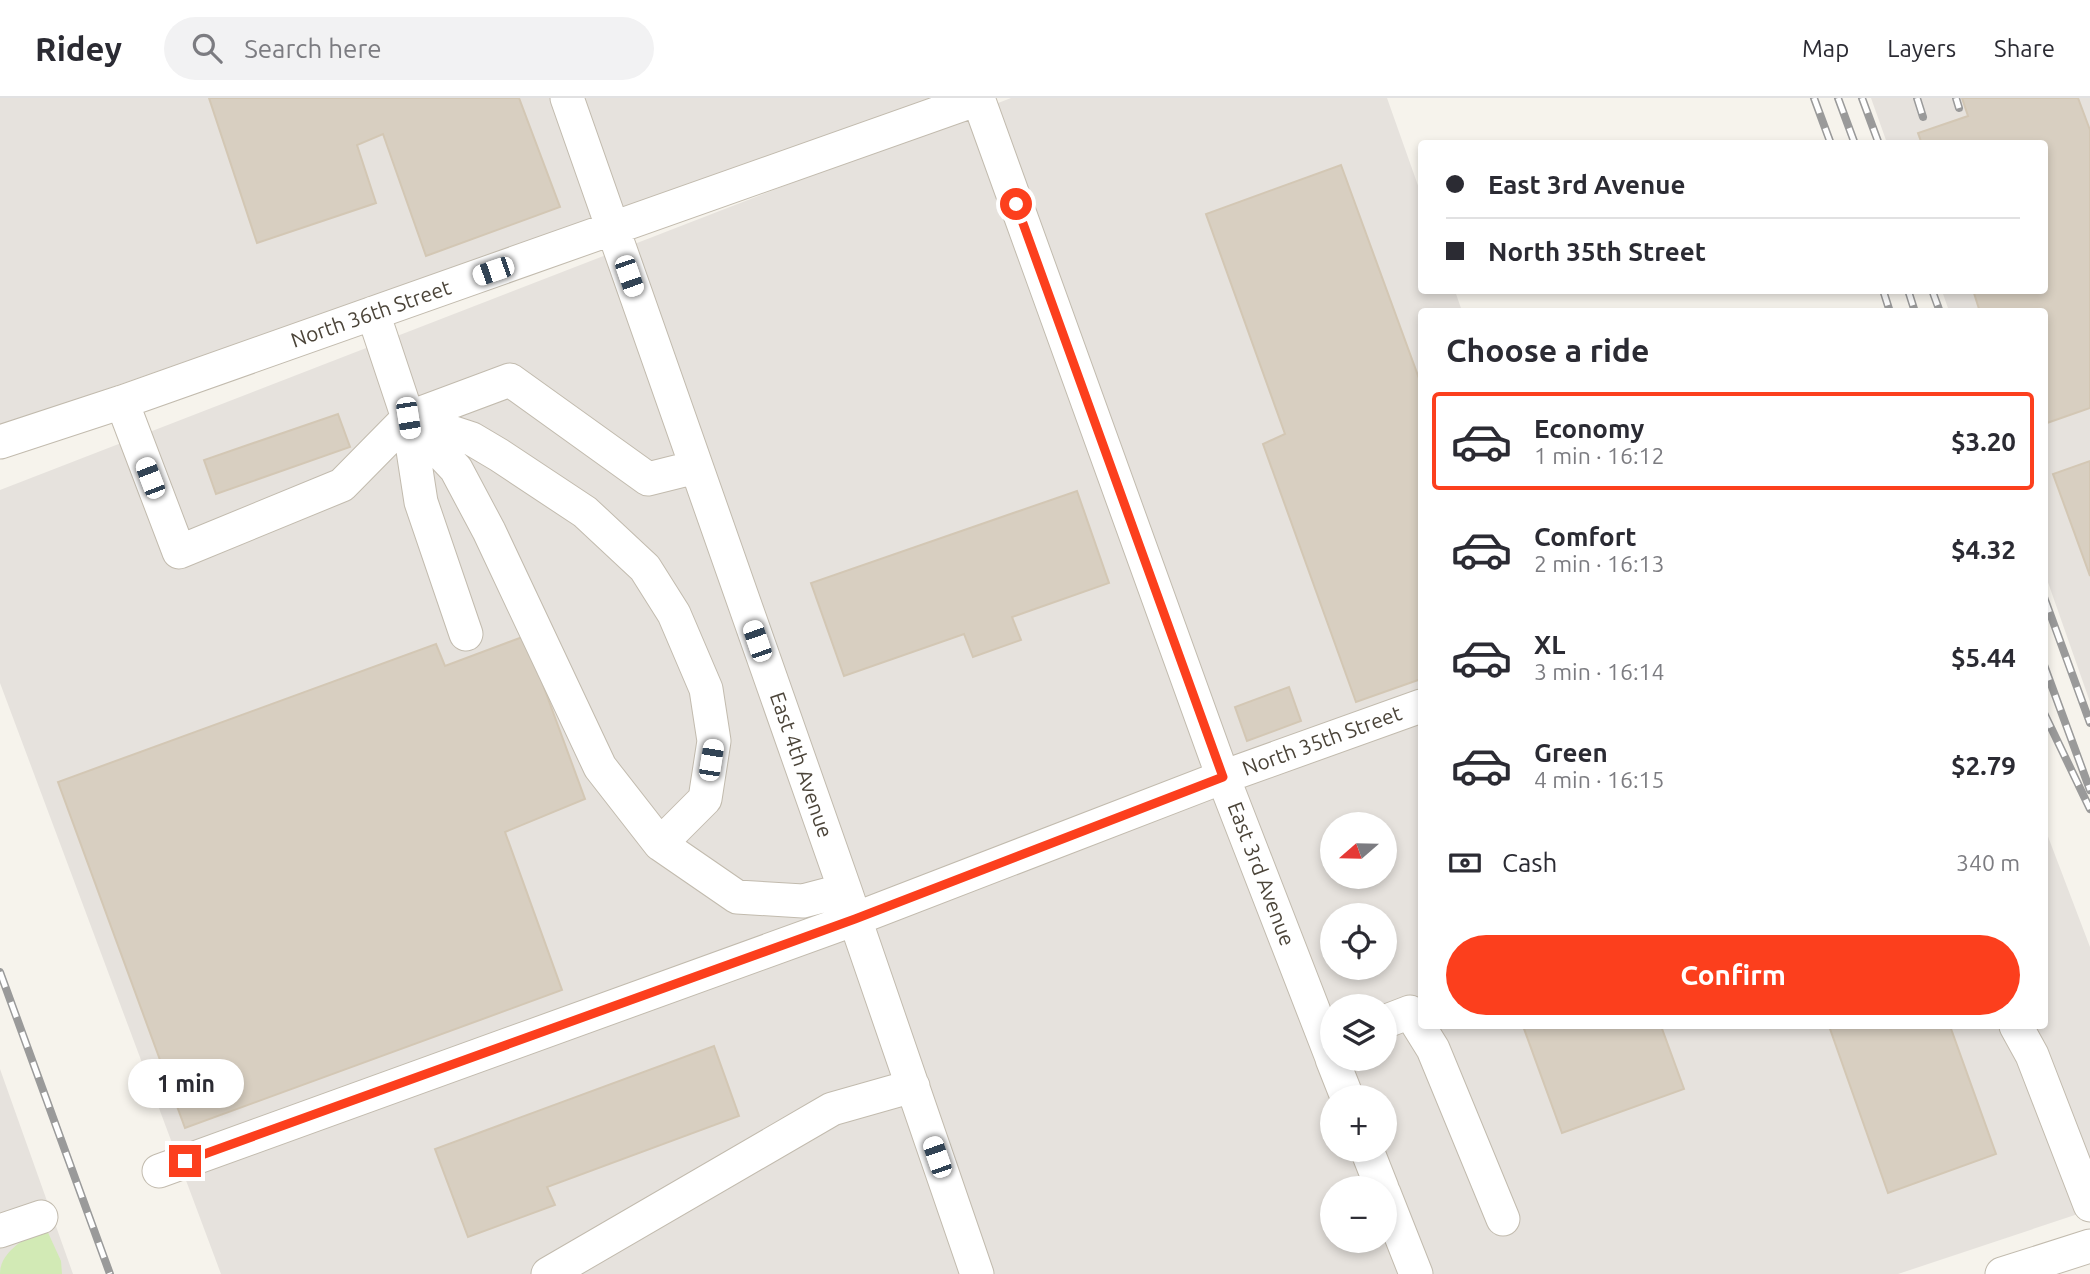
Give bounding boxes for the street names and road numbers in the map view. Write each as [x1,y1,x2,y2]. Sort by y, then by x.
street label: North 36th Street [287,274,454,352]
street label: East 4th Avenue [766,689,838,841]
street label: North 35th Street [1239,700,1405,780]
street label: East 3rd Avenue [1223,798,1300,949]

